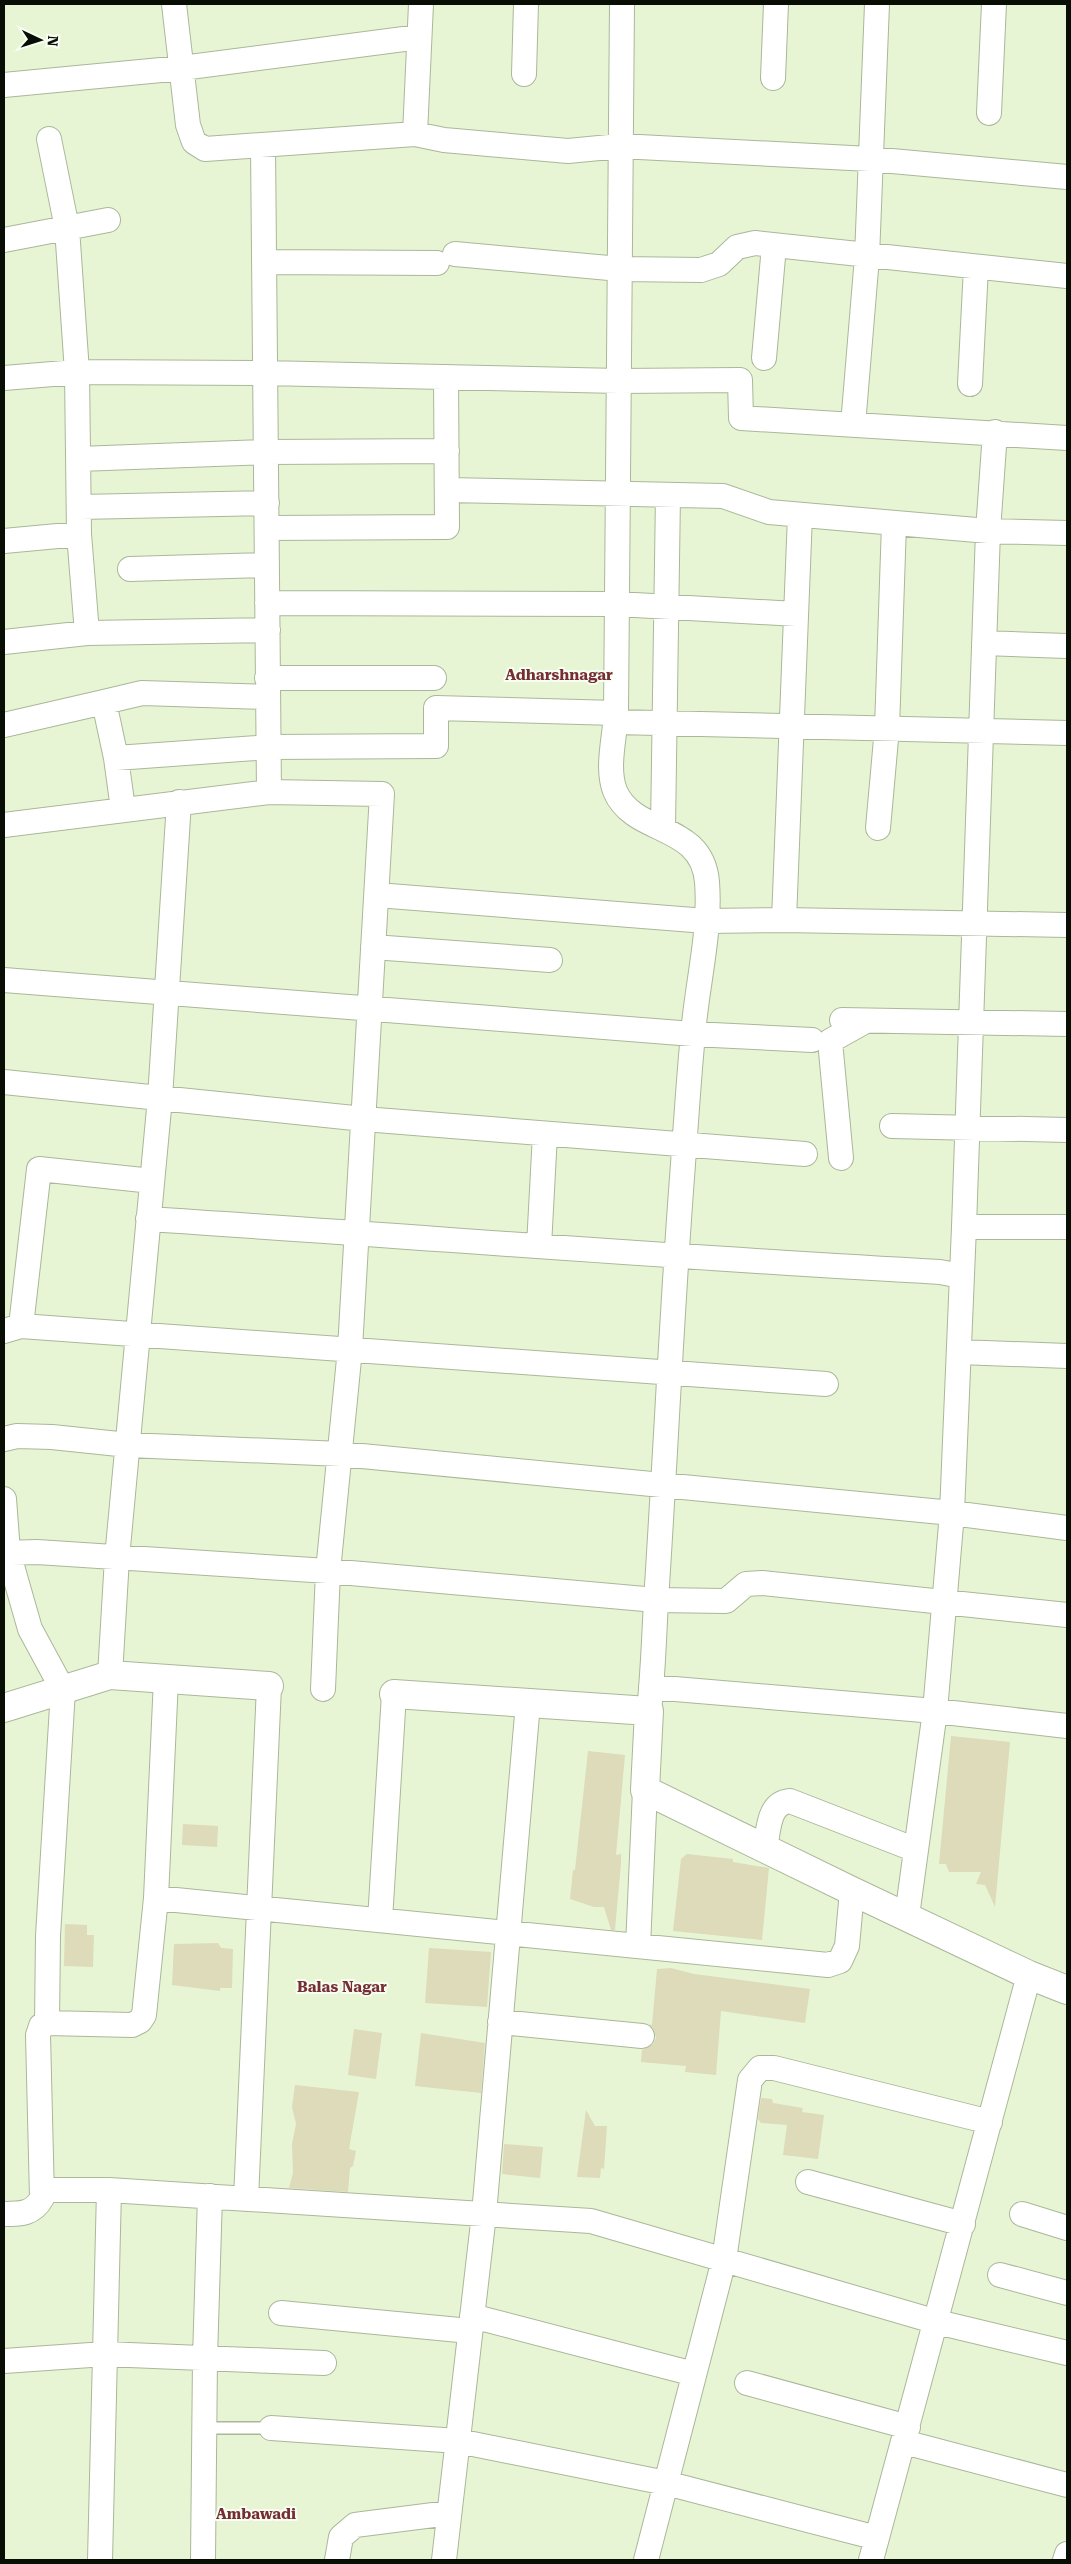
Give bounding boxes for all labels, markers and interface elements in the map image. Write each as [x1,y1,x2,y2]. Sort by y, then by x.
north arrow [15,15,65,65]
text: N [45,35,61,47]
district label: Adharshnagar [505,666,613,684]
district label: Balas Nagar [297,1978,387,1996]
district label: Ambawadi [216,2505,296,2523]

